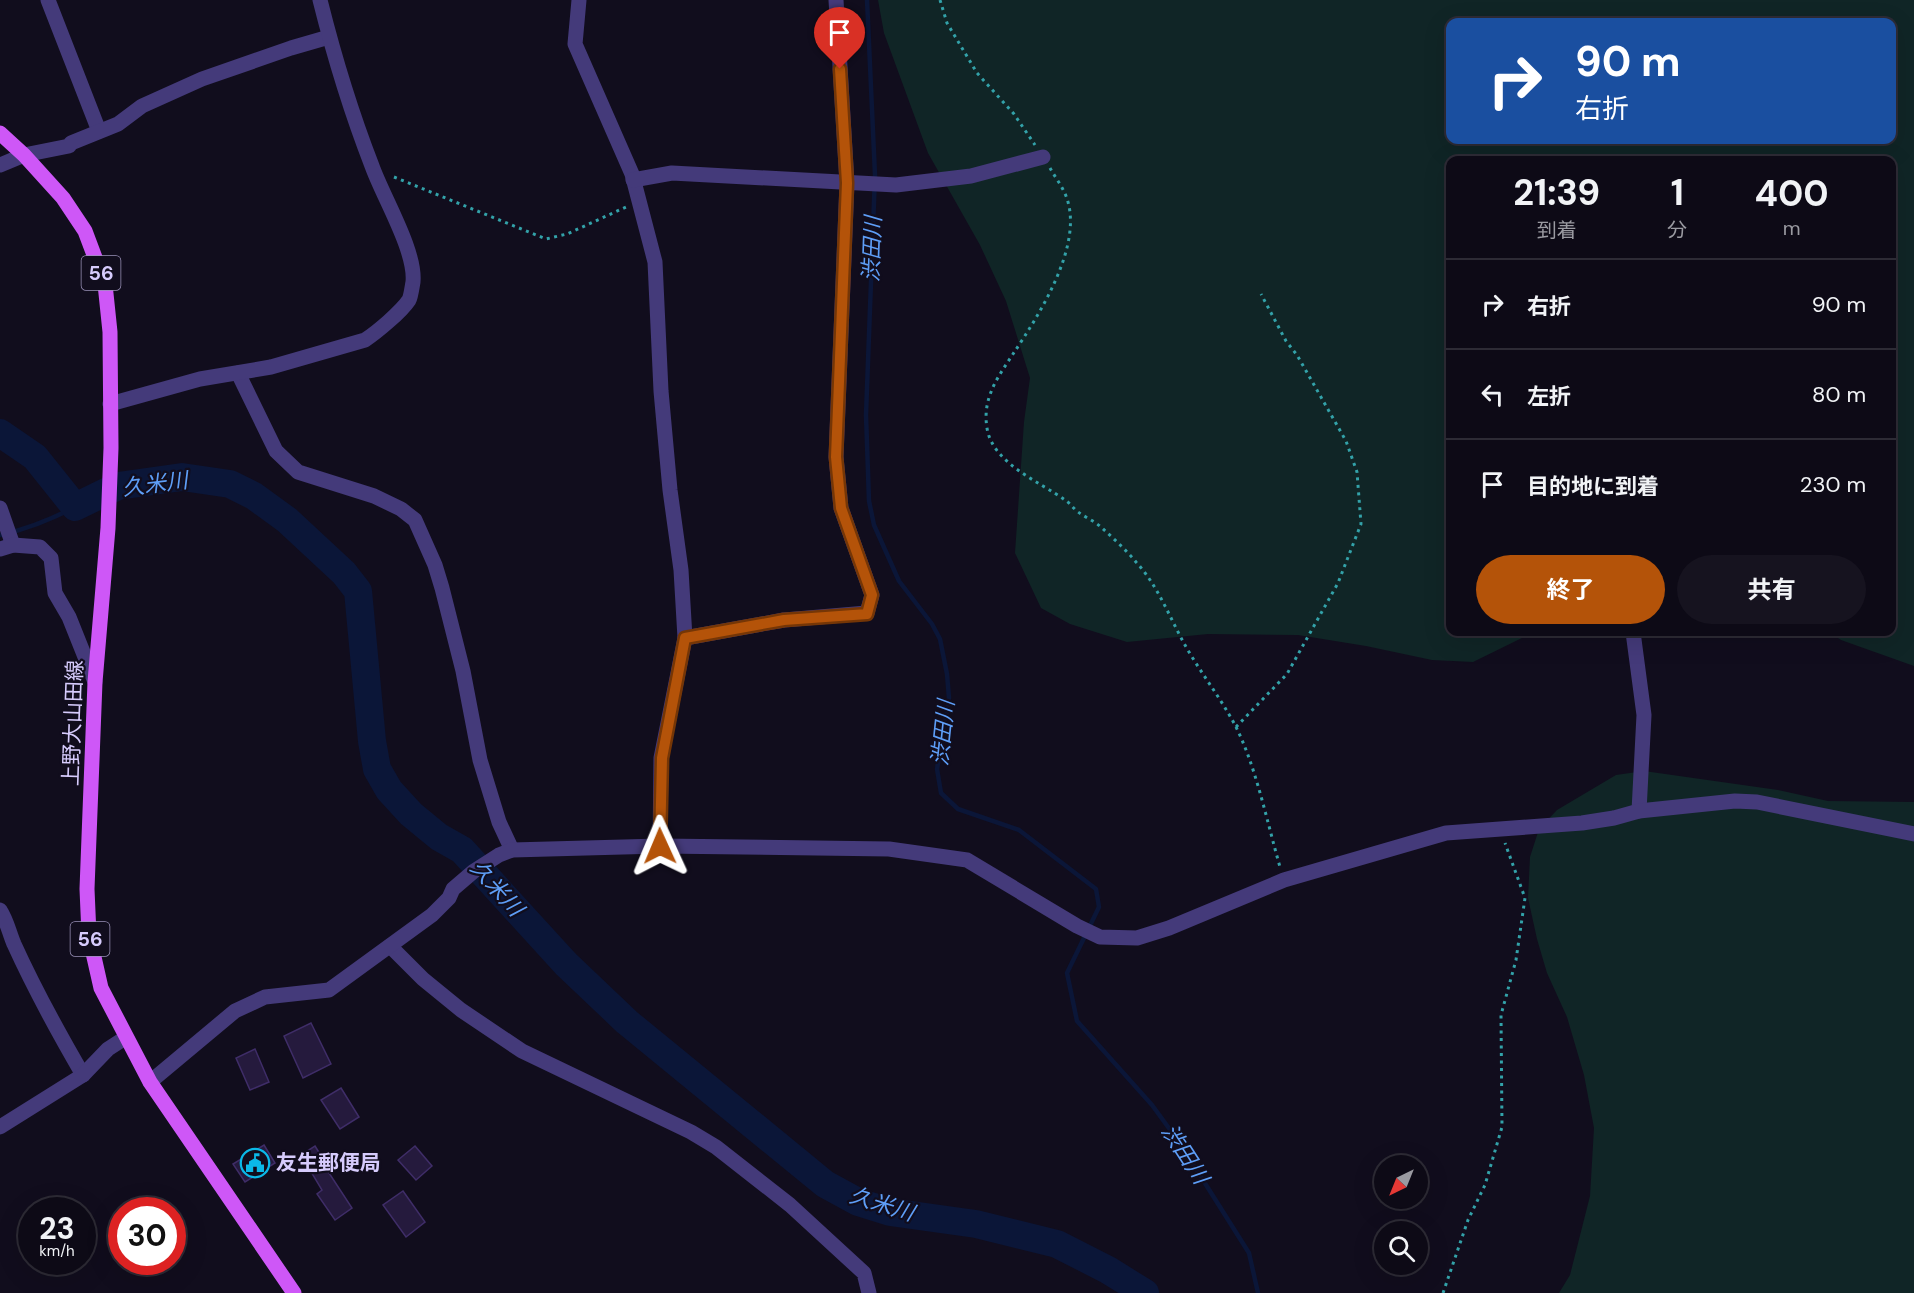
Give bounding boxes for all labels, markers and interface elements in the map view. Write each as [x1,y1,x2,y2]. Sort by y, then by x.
pin [814,7,865,69]
icon: arrive [823,16,856,49]
text: 90 m [1575,34,1681,89]
icon: right [1476,42,1554,120]
text: 右折 [1575,91,1629,126]
text: 21:39 [1513,169,1600,216]
text: 1 [1671,169,1684,216]
text: 400 [1755,170,1829,217]
water label: 渋田川 [856,214,888,282]
text: m [1783,215,1801,241]
text: 到着 [1537,217,1577,243]
text: 分 [1667,217,1687,243]
road number: 56 [82,256,120,290]
icon: right [1476,288,1509,321]
text: 90 m [1812,290,1866,319]
text: 右折 [1527,292,1571,321]
icon: left [1476,378,1509,411]
text: 80 m [1812,380,1866,409]
text: 左折 [1527,382,1571,411]
water label: 久米川 [120,465,191,502]
icon: arrive [1476,468,1509,501]
text: 230 m [1800,470,1866,499]
text: 目的地に到着 [1527,472,1659,501]
button: 終了 [1476,555,1665,624]
button: 共有 [1677,555,1866,624]
street label: 上野大山田線 [57,660,89,786]
water label: 渋田川 [925,697,961,767]
position arrow [628,814,692,878]
water label: 久米川 [464,854,531,924]
road number: 56 [70,922,110,956]
water label: 渋田川 [1155,1118,1216,1191]
public building icon: 友生郵便局 [239,1147,271,1179]
place label: 友生郵便局 [276,1149,381,1177]
north arrow [1374,1155,1428,1209]
map controls [1374,1155,1428,1275]
water label: 久米川 [846,1180,920,1228]
speed limit sign: 30 [108,1197,186,1275]
text: 23 [39,1209,75,1248]
button: search [1374,1221,1428,1275]
text: km/h [39,1241,75,1261]

